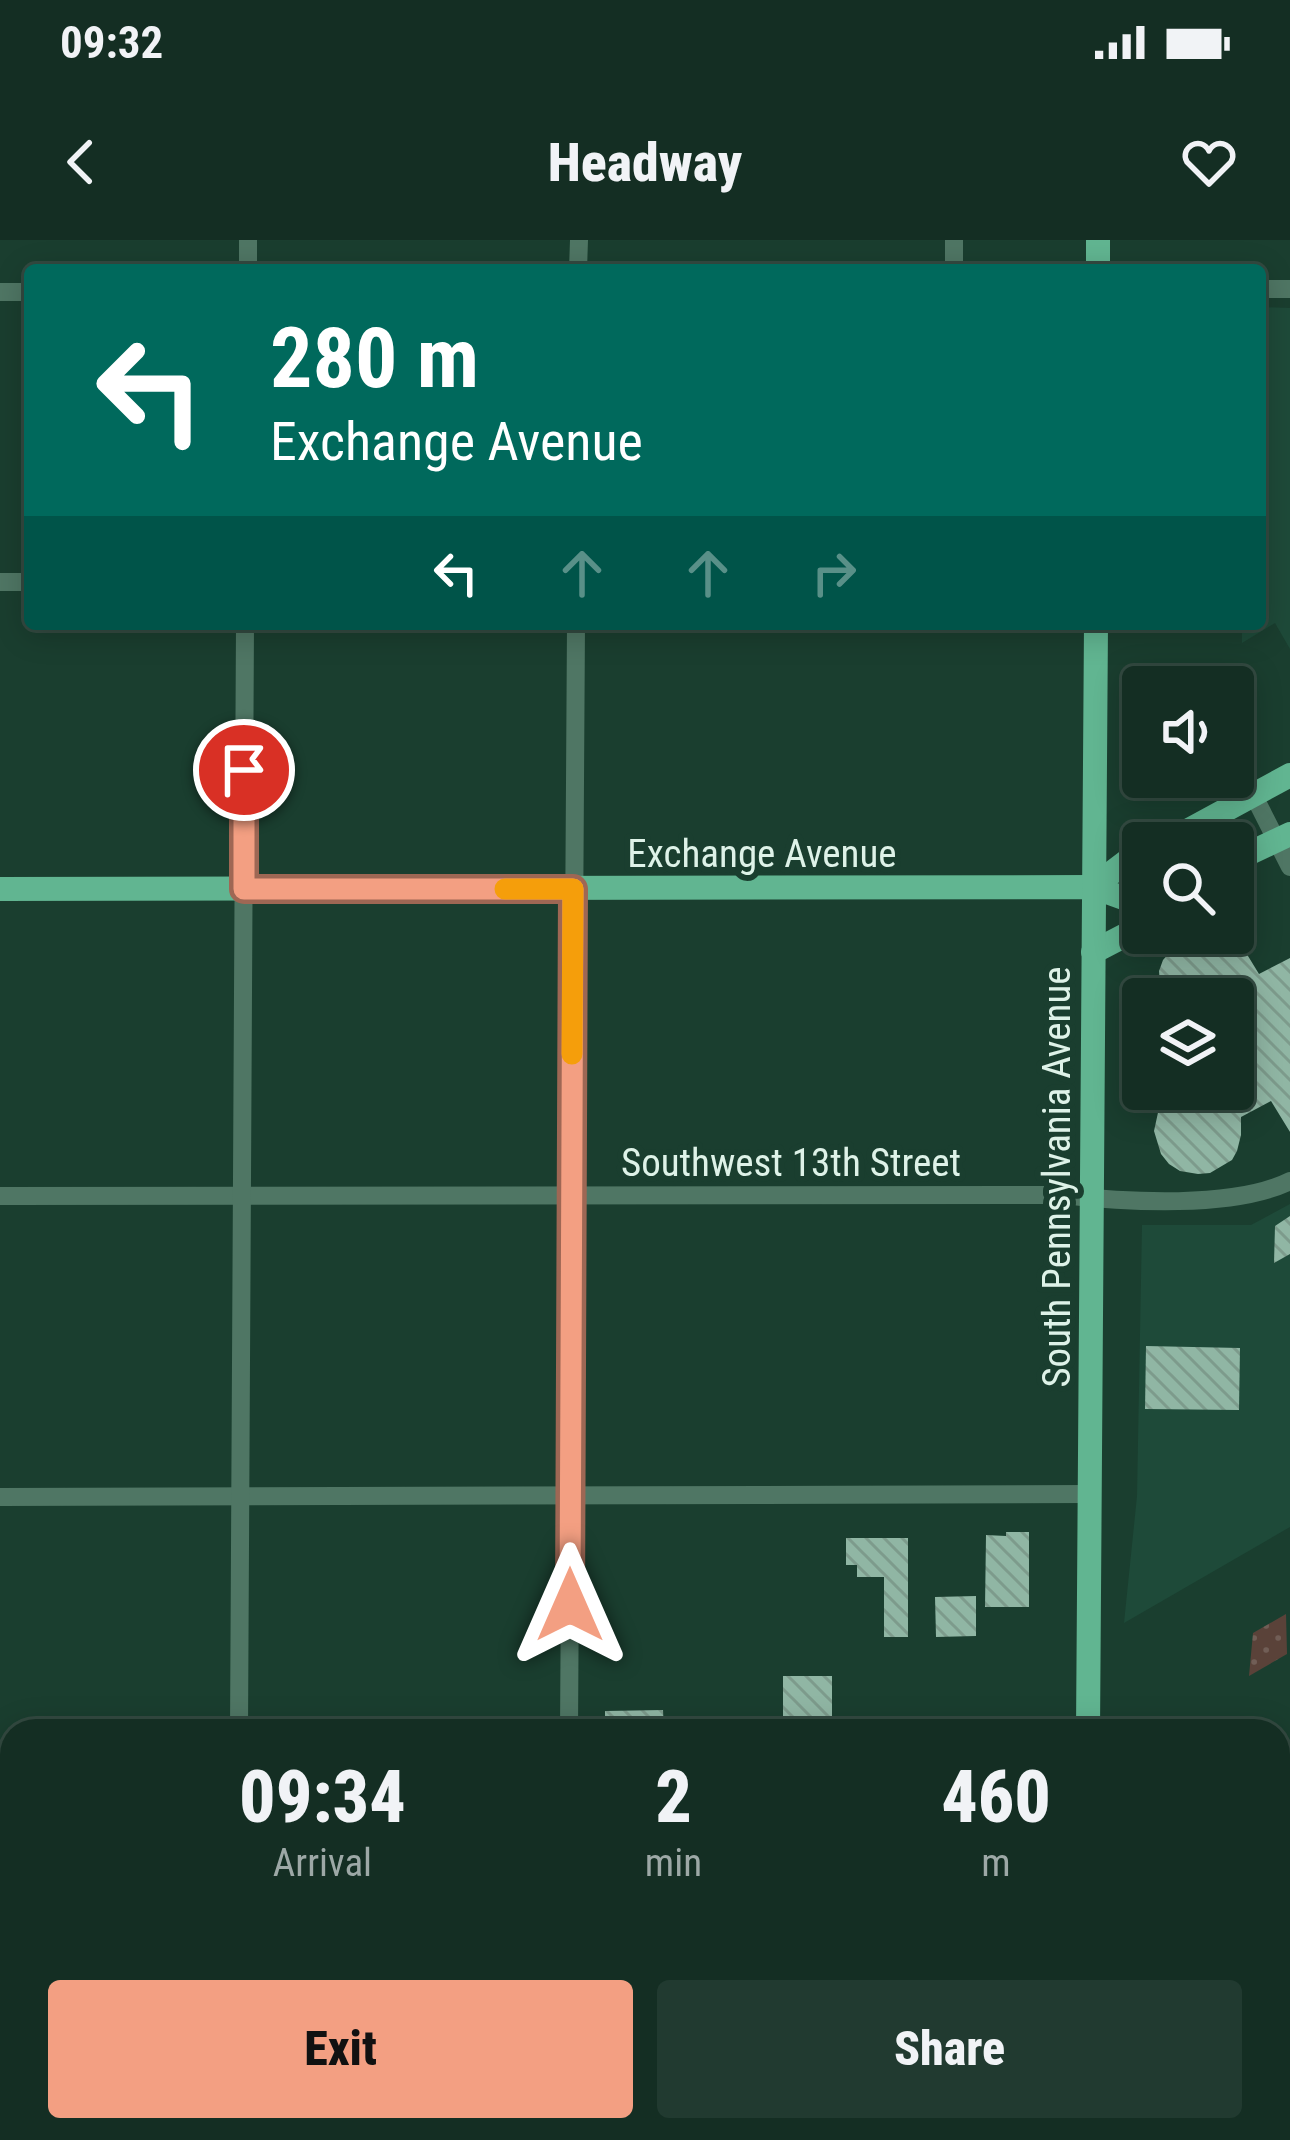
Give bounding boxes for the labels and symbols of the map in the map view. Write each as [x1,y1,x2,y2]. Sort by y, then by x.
pin [193,719,295,821]
street label: Exchange Avenue [627,831,897,877]
street label: South Pennsylvania Avenue [1034,966,1080,1388]
street label: Southwest 13th Street [621,1140,961,1186]
position arrow [507,1542,633,1668]

